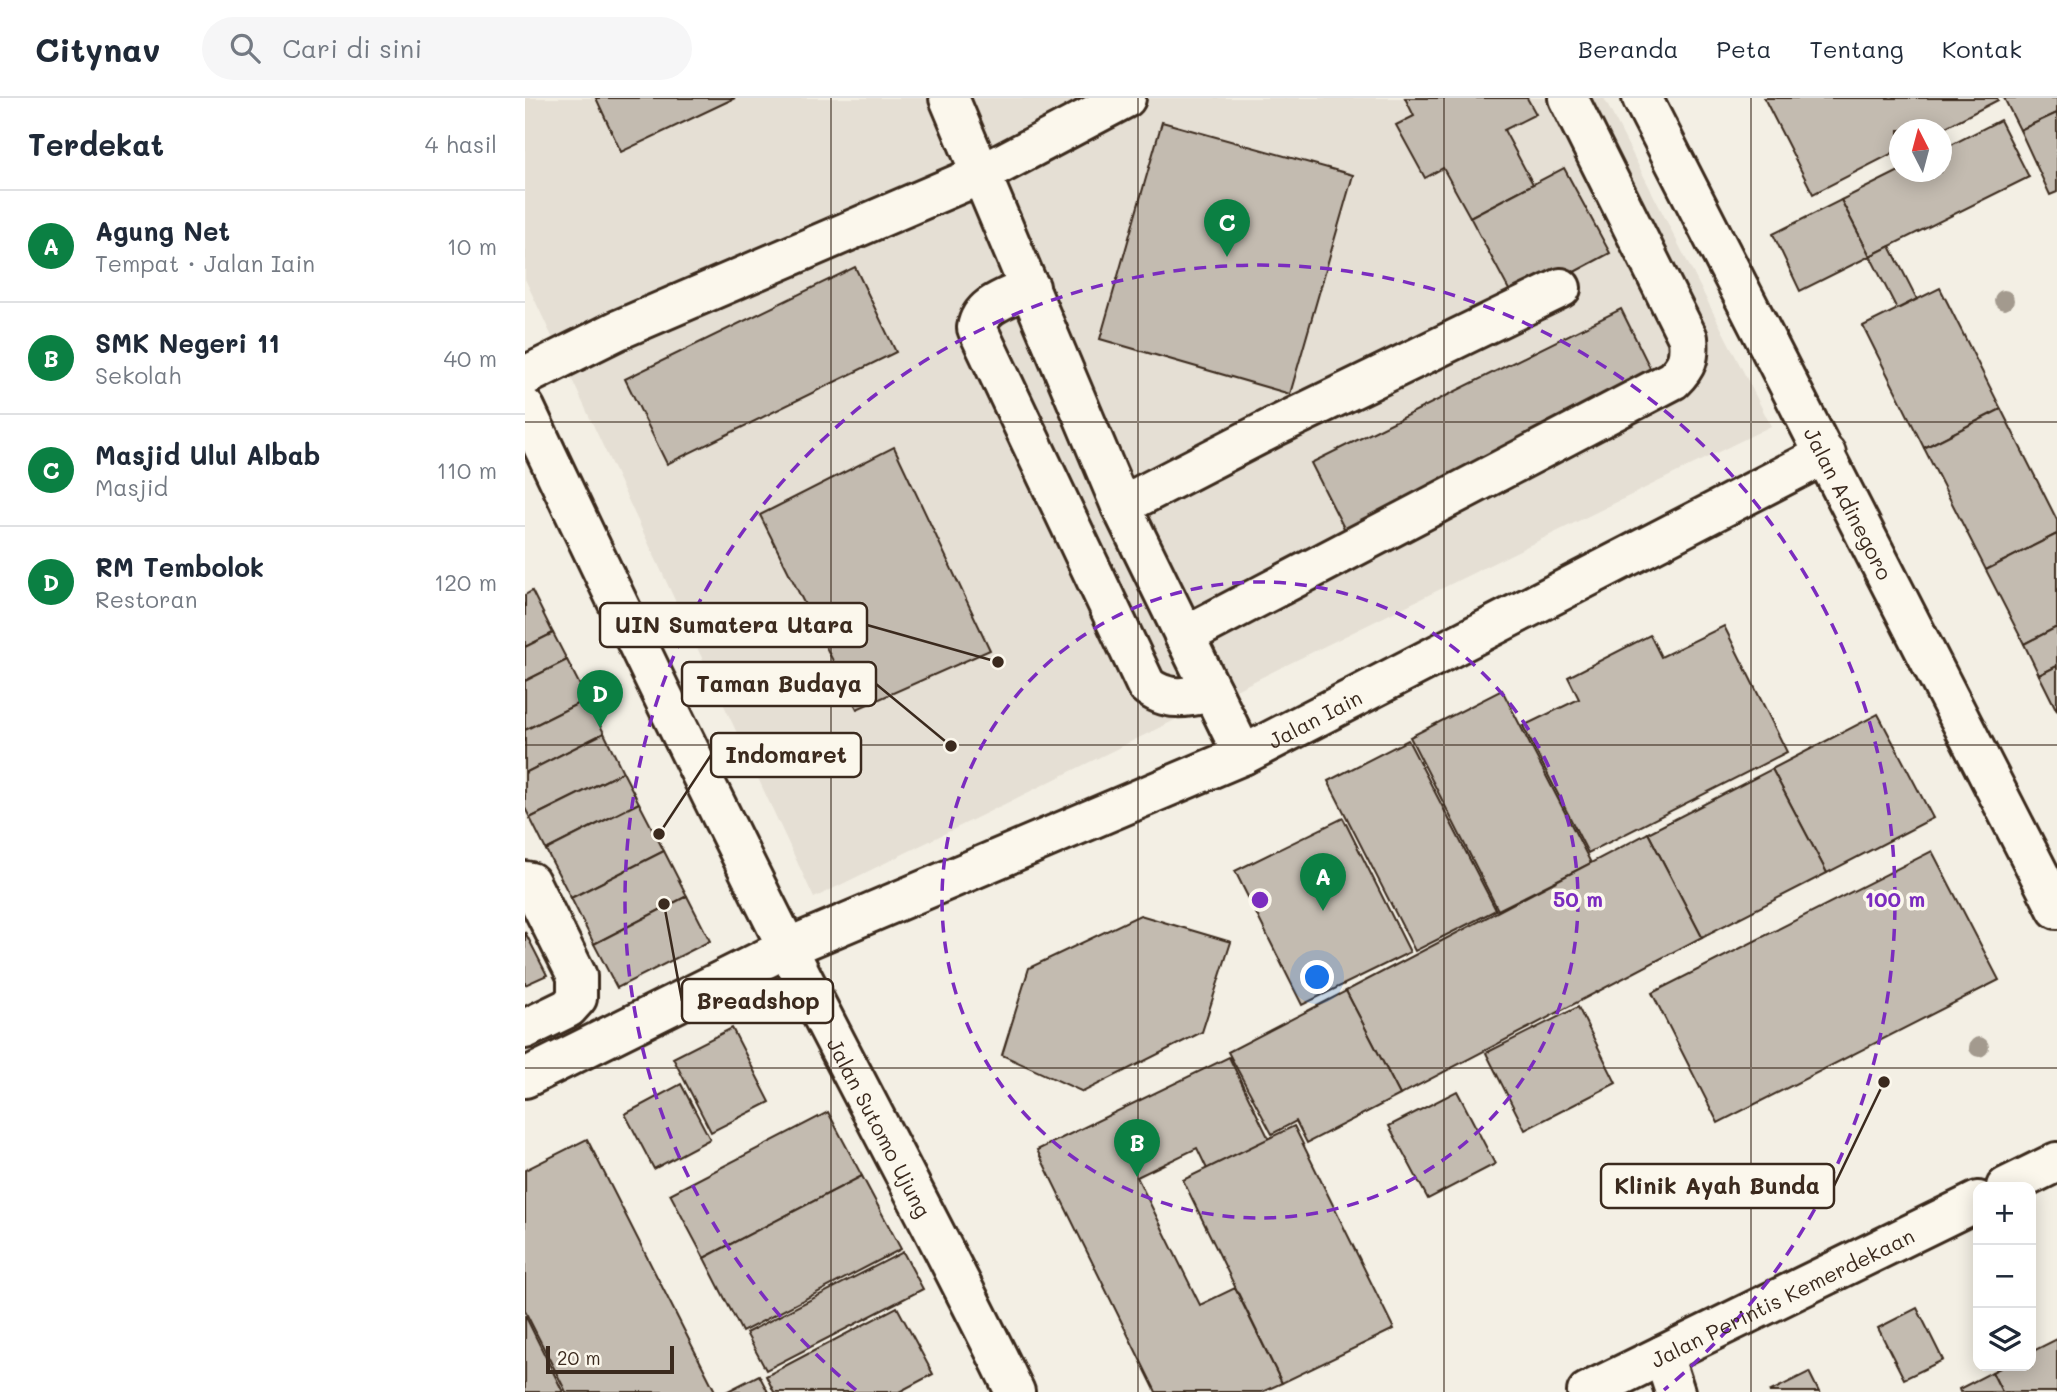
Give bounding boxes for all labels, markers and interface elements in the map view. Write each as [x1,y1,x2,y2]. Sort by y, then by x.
search box [202,17,692,80]
text: Citynav [35,27,160,70]
icon: search [226,29,264,67]
text: Cari di sini [282,31,422,65]
text: Beranda [1578,33,1678,64]
text: Peta [1716,33,1771,64]
text: Tentang [1809,33,1904,64]
text: Kontak [1942,33,2022,64]
north arrow [1889,119,1952,182]
text: Terdekat [28,124,164,164]
text: 4 hasil [425,129,497,159]
pin: C [1204,199,1250,257]
text: Agung Net [95,214,230,248]
text: A [43,231,59,261]
text: 10 m [447,231,497,261]
text: Tempat · Jalan Iain [95,248,315,278]
text: SMK Negeri 11 [95,326,280,360]
text: B [43,343,59,373]
text: 40 m [444,343,497,373]
text: Sekolah [95,360,181,390]
street label: Jalan Adinegoro [1799,422,1900,584]
text: Masjid Ulul Albab [95,438,320,472]
text: C [42,455,60,485]
text: 110 m [437,455,497,485]
text: Masjid [95,472,168,502]
text: RM Tembolok [95,550,264,584]
text: D [43,567,59,597]
text: 120 m [434,567,497,597]
text: Restoran [95,584,198,614]
callout: UIN Sumatera Utara [600,603,867,647]
text: UIN Sumatera Utara [615,609,853,639]
callout: Taman Budaya [682,662,876,706]
text: Taman Budaya [696,668,862,698]
pin: D [577,670,623,728]
street label: Jalan Iain [1263,683,1366,753]
callout: Indomaret [711,733,861,777]
text: Indomaret [725,739,847,769]
pin: A [1300,853,1346,911]
text: 50 m [1553,885,1603,912]
text: 100 m [1865,885,1925,912]
centre of rings [1248,888,1272,912]
your location [1300,960,1334,994]
callout: Breadshop [682,979,833,1023]
text: Breadshop [696,985,820,1015]
street label: Jalan Sutomo Ujung [822,1033,938,1221]
pin: B [1114,1119,1160,1177]
callout: Klinik Ayah Bunda [1601,1164,1834,1208]
text: Klinik Ayah Bunda [1614,1170,1820,1200]
map controls [1973,1182,2036,1371]
button: + [1973,1182,2036,1245]
street label: Jalan Perintis Kemerdekaan [1646,1221,1918,1372]
button: − [1973,1245,2036,1308]
button: layers [1973,1308,2036,1371]
scale bar [546,1343,674,1375]
text: 20 m [557,1345,601,1370]

